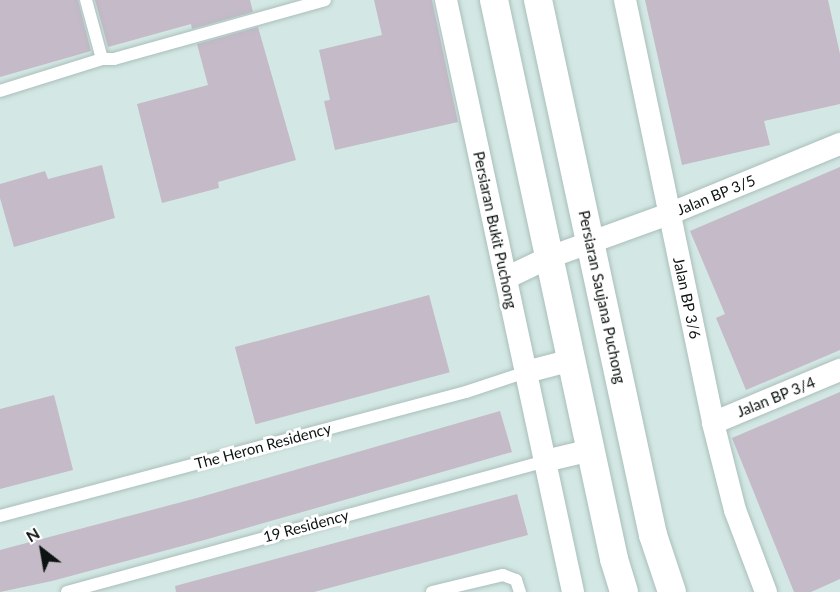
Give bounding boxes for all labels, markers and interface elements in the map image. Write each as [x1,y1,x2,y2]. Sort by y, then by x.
street label: Persiaran Bukit Puchong [470,150,520,310]
street label: Jalan BP 3/5 [674,171,758,219]
street label: Persiaran Saujana Puchong [575,209,629,385]
street label: Jalan BP 3/6 [670,255,704,341]
street label: Jalan BP 3/4 [734,373,818,421]
street label: The Heron Residency [193,419,333,473]
street label: 19 Residency [261,506,351,546]
north arrow [12,520,72,580]
text: N [22,523,43,545]

